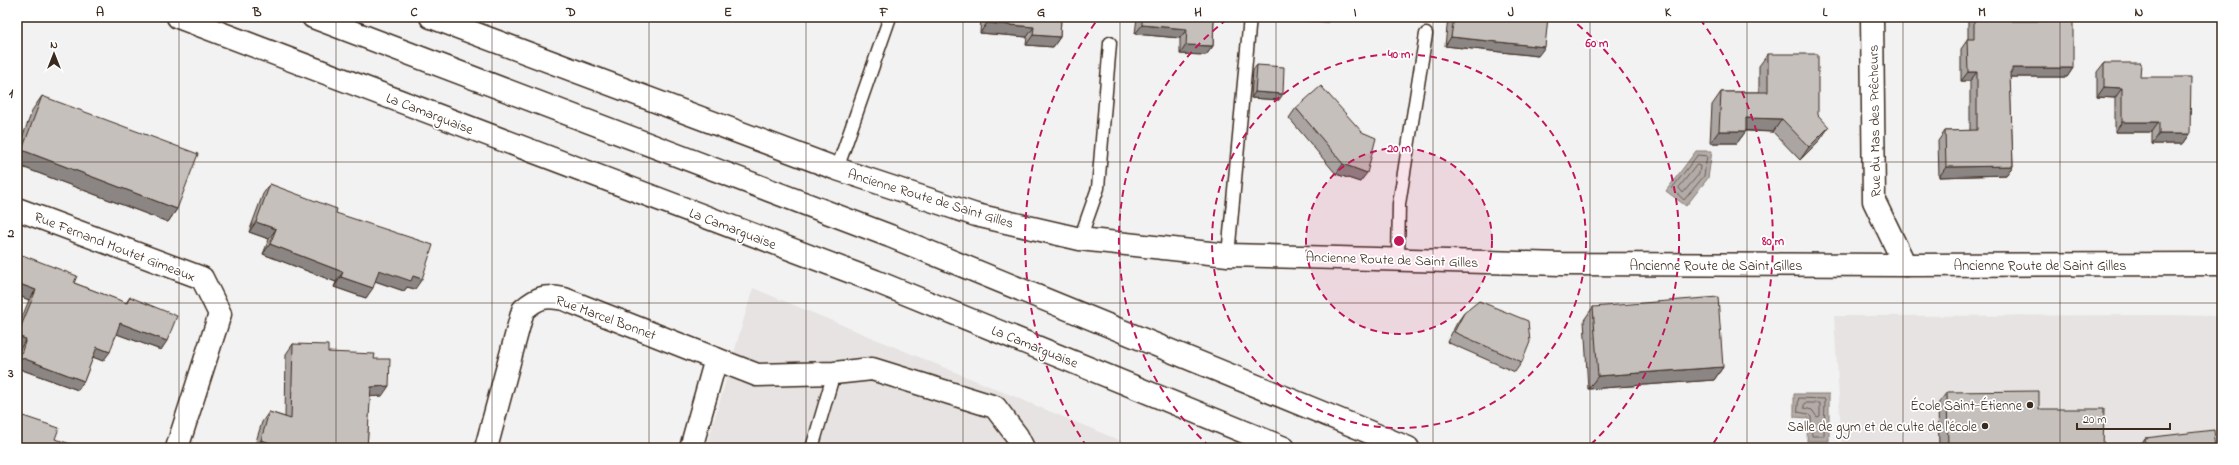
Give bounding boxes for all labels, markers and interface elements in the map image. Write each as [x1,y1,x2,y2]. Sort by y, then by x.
text: A [96,3,104,22]
text: B [252,3,262,22]
text: C [410,3,418,22]
text: D [565,3,576,22]
text: E [724,3,732,22]
text: F [879,3,889,22]
text: G [1037,3,1045,22]
text: H [1194,3,1202,22]
text: I [1353,3,1357,22]
text: J [1508,3,1514,22]
text: K [1665,3,1672,22]
text: L [1823,3,1829,22]
text: M [1978,3,1986,22]
text: N [2135,3,2144,22]
north arrow [34,34,74,74]
text: 60 m [1585,35,1609,53]
text: N [50,37,58,53]
street label: Rue du Mas des Prêcheurs [1864,44,1887,198]
text: 40 m [1387,46,1411,64]
text: 1 [9,84,14,103]
street label: La Camarguaise [382,88,477,142]
text: 20 m [1386,140,1411,158]
street label: Ancienne Route de Saint Gilles [845,164,1016,235]
street label: La Camarguaise [685,203,780,257]
street label: Rue Fernand Moutet Gimeaux [31,207,198,288]
text: 2 [7,224,15,243]
text: 80 m [1761,233,1785,251]
centre of rings [1392,234,1406,248]
street label: Ancienne Route de Saint Gilles [1305,247,1479,274]
street label: Ancienne Route de Saint Gilles [1630,256,1802,277]
street label: Ancienne Route de Saint Gilles [1954,256,2126,277]
street label: Rue Marcel Bonnet [552,290,659,346]
street label: La Camarguaise [987,320,1082,376]
text: 3 [7,364,14,383]
place label: École Saint-Étienne [1910,396,2023,417]
marker: École Saint-Étienne [2025,400,2035,410]
scale bar [2077,405,2170,431]
text: 20 m [2083,411,2106,429]
place label: Salle de gym et de culte de l'école [1787,417,1978,439]
marker: Salle de gym et de culte de l'école [1980,421,1990,431]

